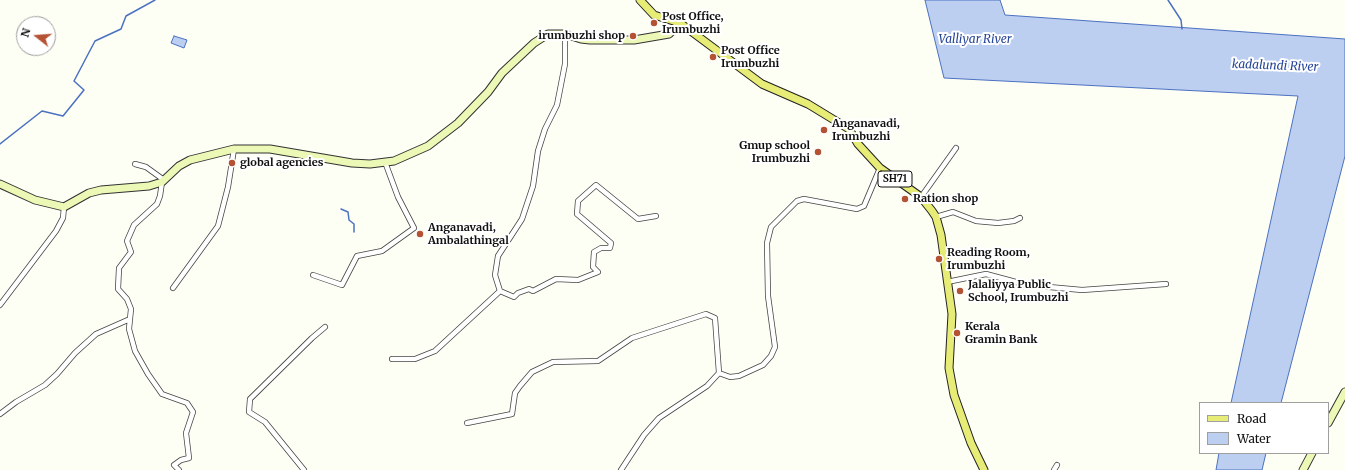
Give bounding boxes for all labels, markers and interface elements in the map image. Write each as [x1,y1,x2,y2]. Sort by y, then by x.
place label: Post Office, Irumbuzhi [662,10,724,36]
north arrow [16,16,56,56]
marker: Post Office, Irumbuzhi [649,18,659,28]
text: N [18,27,33,39]
place label: irumbuzhi shop [538,29,625,43]
marker: irumbuzhi shop [628,31,638,41]
water label: Valliyar River [939,33,1011,47]
place label: Post Office Irumbuzhi [721,44,780,70]
marker: Post Office Irumbuzhi [708,52,718,62]
water label: kadalundi River [1232,57,1318,75]
place label: Anganavadi, Irumbuzhi [832,117,900,143]
marker: Anganavadi, Irumbuzhi [819,125,829,135]
place label: Gmup school Irumbuzhi [739,139,810,165]
marker: Gmup school Irumbuzhi [813,147,823,157]
place label: global agencies [240,156,323,170]
marker: global agencies [227,158,237,168]
road number: SH71 [878,171,912,187]
place label: Ration shop [913,192,978,206]
marker: Ration shop [900,194,910,204]
place label: Anganavadi, Ambalathingal [428,221,509,247]
marker: Anganavadi, Ambalathingal [415,229,425,239]
place label: Reading Room, Irumbuzhi [947,246,1030,272]
marker: Reading Room, Irumbuzhi [934,254,944,264]
place label: Jalaliyya Public School, Irumbuzhi [968,278,1068,304]
marker: Jalaliyya Public School, Irumbuzhi [955,286,965,296]
place label: Kerala Gramin Bank [965,320,1037,346]
marker: Kerala Gramin Bank [952,328,962,338]
legend [1199,402,1329,454]
text: Road [1237,411,1266,426]
text: Water [1237,431,1271,446]

